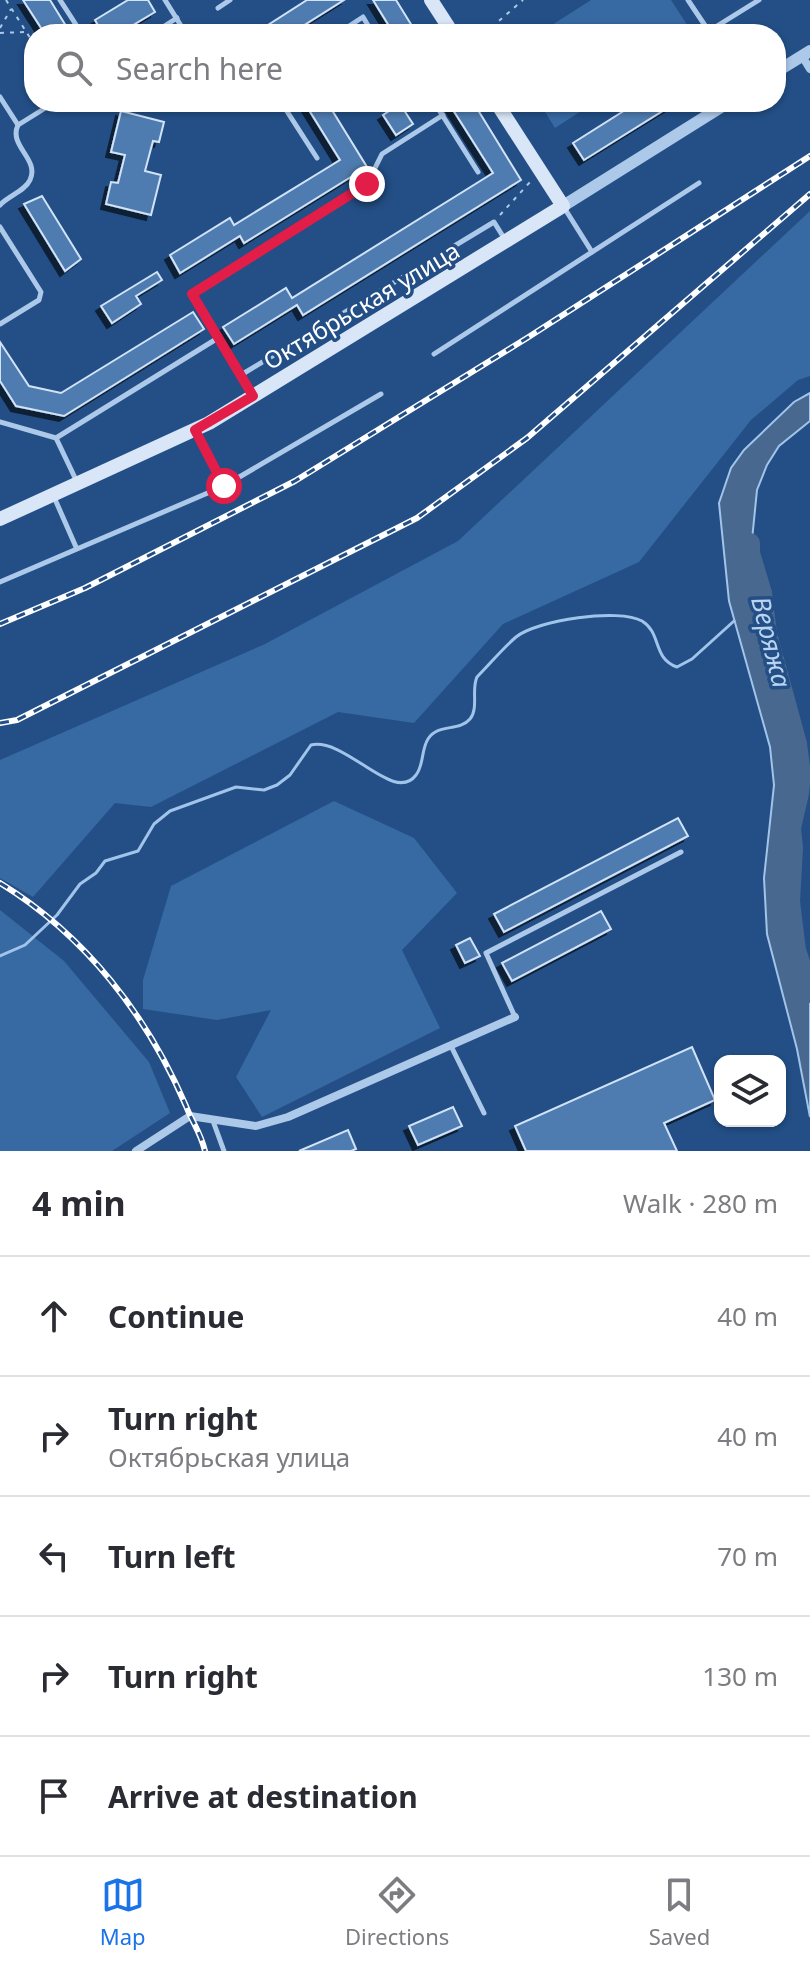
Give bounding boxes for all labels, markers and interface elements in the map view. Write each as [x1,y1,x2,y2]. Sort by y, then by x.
search box [24,24,786,112]
icon: search [52,46,96,90]
text: Search here [116,48,283,89]
route end [349,166,385,202]
street label: Октябрьская улица [257,233,465,377]
route start [206,468,242,504]
water label: Веряжа [743,593,801,692]
map controls [714,1055,786,1127]
button: layers [714,1055,786,1127]
text: 4 min [32,1180,126,1226]
text: Walk · 280 m [623,1185,778,1221]
icon: ahead [32,1294,76,1338]
text: Continue [108,1296,244,1337]
text: 40 m [717,1298,778,1334]
text: Turn right [108,1398,258,1439]
icon: right [32,1414,76,1458]
text: 40 m [717,1418,778,1454]
text: Октябрьская улица [108,1439,350,1475]
icon: left [32,1534,76,1578]
text: Turn left [108,1536,236,1577]
text: 70 m [717,1538,778,1574]
icon: right [32,1654,76,1698]
text: Turn right [108,1656,258,1697]
text: 130 m [702,1658,778,1694]
icon: arrive [32,1774,76,1818]
text: Arrive at destination [108,1776,418,1817]
tab: Map [100,1873,146,1951]
tab: Directions [345,1873,449,1951]
tab: Saved [649,1873,710,1951]

